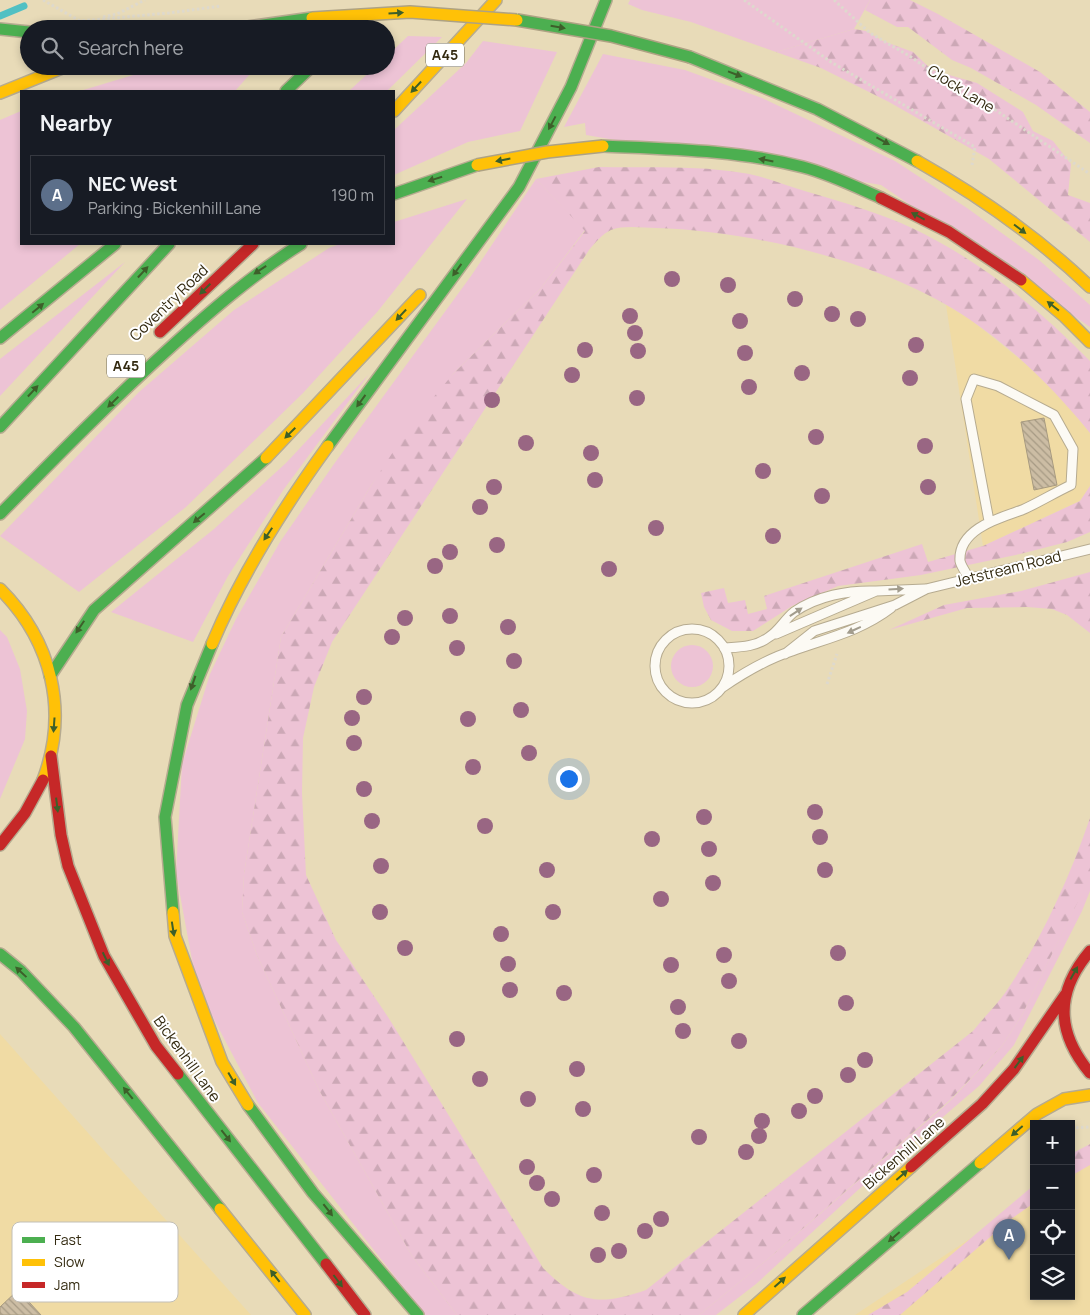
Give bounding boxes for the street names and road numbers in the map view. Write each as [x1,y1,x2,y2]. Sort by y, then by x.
road number: A45 [426,44,464,66]
street label: Clock Lane [924,60,999,118]
street label: Coventry Road [125,260,213,346]
road number: A45 [107,354,145,378]
street label: Jetstream Road [952,545,1063,592]
street label: Bickenhill Lane [149,1011,226,1106]
street label: Bickenhill Lane [858,1111,949,1194]

